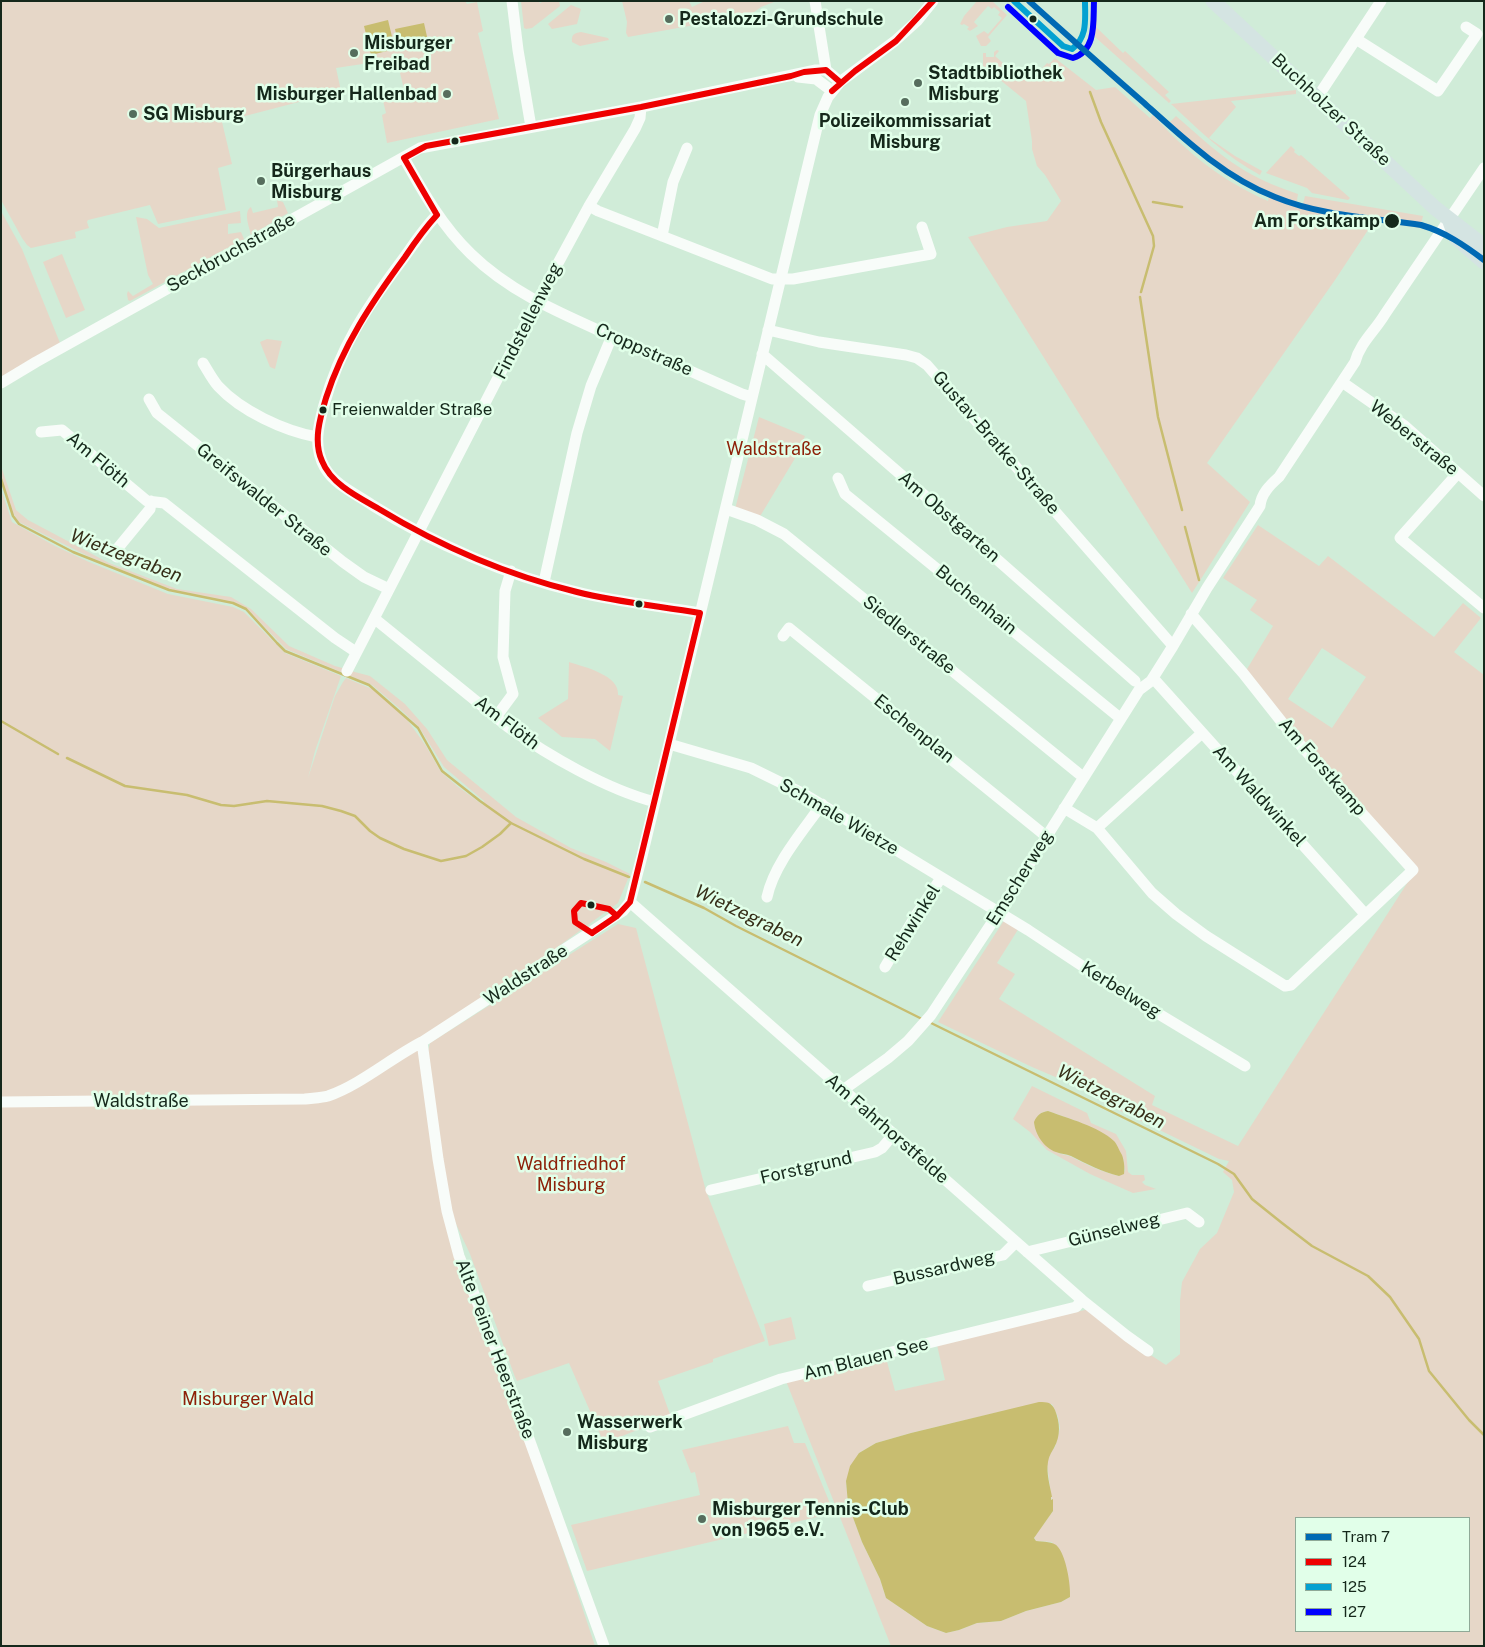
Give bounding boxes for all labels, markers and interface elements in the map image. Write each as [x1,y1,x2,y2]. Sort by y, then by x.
place label: Pestalozzi-Grundschule [679,8,883,30]
marker: Pestalozzi-Grundschule [663,13,675,25]
unlabelled marker [1028,14,1038,24]
place label: Misburger Freibad [364,32,453,74]
marker: Misburger Freibad [348,47,360,59]
street label: Buchholzer Straße [1267,49,1395,171]
place label: Stadtbibliothek Misburg [928,62,1063,104]
marker: Stadtbibliothek Misburg [912,77,924,89]
place label: Misburger Hallenbad [256,83,437,105]
marker: Misburger Hallenbad [441,88,453,100]
marker: Polizeikommissariat Misburg [899,96,911,108]
place label: SG Misburg [143,103,244,125]
marker: SG Misburg [127,108,139,120]
place label: Polizeikommissariat Misburg [819,110,991,152]
unlabelled marker [450,136,460,146]
place label: Bürgerhaus Misburg [271,160,371,202]
marker: Bürgerhaus Misburg [255,175,267,187]
street label: Seckbruchstraße [163,209,299,297]
place label: Am Forstkamp [1254,210,1380,232]
marker: Am Forstkamp [1383,212,1401,230]
street label: Findstellenweg [489,259,567,383]
street label: Croppstraße [592,319,696,381]
street label: Gustav-Bratke-Straße [928,367,1064,519]
street label: Weberstraße [1365,396,1463,480]
place label: Freienwalder Straße [332,400,492,420]
marker: Freienwalder Straße [318,405,328,415]
street label: Am Flöth [62,427,134,493]
park label: Waldstraße [726,438,822,460]
street label: Greifswalder Straße [192,439,336,561]
street label: Am Obstgarten [894,467,1004,567]
water label: Wietzegraben [67,524,185,588]
street label: Buchenhain [931,561,1021,639]
street label: Siedlerstraße [858,591,960,679]
unlabelled marker [634,599,644,609]
street label: Eschenplan [869,690,959,768]
street label: Am Flöth [470,692,544,754]
street label: Am Forstkamp [1274,714,1370,820]
street label: Am Waldwinkel [1208,741,1310,851]
street label: Schmale Wietze [775,774,903,860]
street label: Emscherweg [982,826,1058,930]
water label: Wietzegraben [691,880,807,952]
street label: Rehwinkel [881,881,945,965]
unlabelled marker [586,900,596,910]
street label: Waldstraße [480,940,572,1010]
street label: Kerbelweg [1077,957,1165,1023]
water label: Wietzegraben [1053,1060,1169,1134]
street label: Am Fahrhorstfelde [821,1070,953,1188]
street label: Waldstraße [93,1090,189,1112]
street label: Forstgrund [758,1147,854,1189]
park label: Waldfriedhof Misburg [516,1153,626,1196]
street label: Günselweg [1066,1208,1162,1252]
street label: Bussardweg [891,1246,997,1290]
street label: Alte Peiner Heerstraße [451,1256,539,1442]
street label: Am Blauen See [801,1333,931,1385]
park label: Misburger Wald [182,1388,314,1410]
place label: Wasserwerk Misburg [577,1411,683,1454]
marker: Wasserwerk Misburg [561,1426,573,1438]
place label: Misburger Tennis-Club von 1965 e.V. [712,1498,909,1540]
marker: Misburger Tennis-Club von 1965 e.V. [696,1513,708,1525]
legend [1295,1517,1470,1632]
text: Tram 7 [1342,1528,1390,1545]
text: 124 [1342,1553,1366,1570]
text: 125 [1342,1578,1367,1595]
text: 127 [1342,1603,1366,1620]

